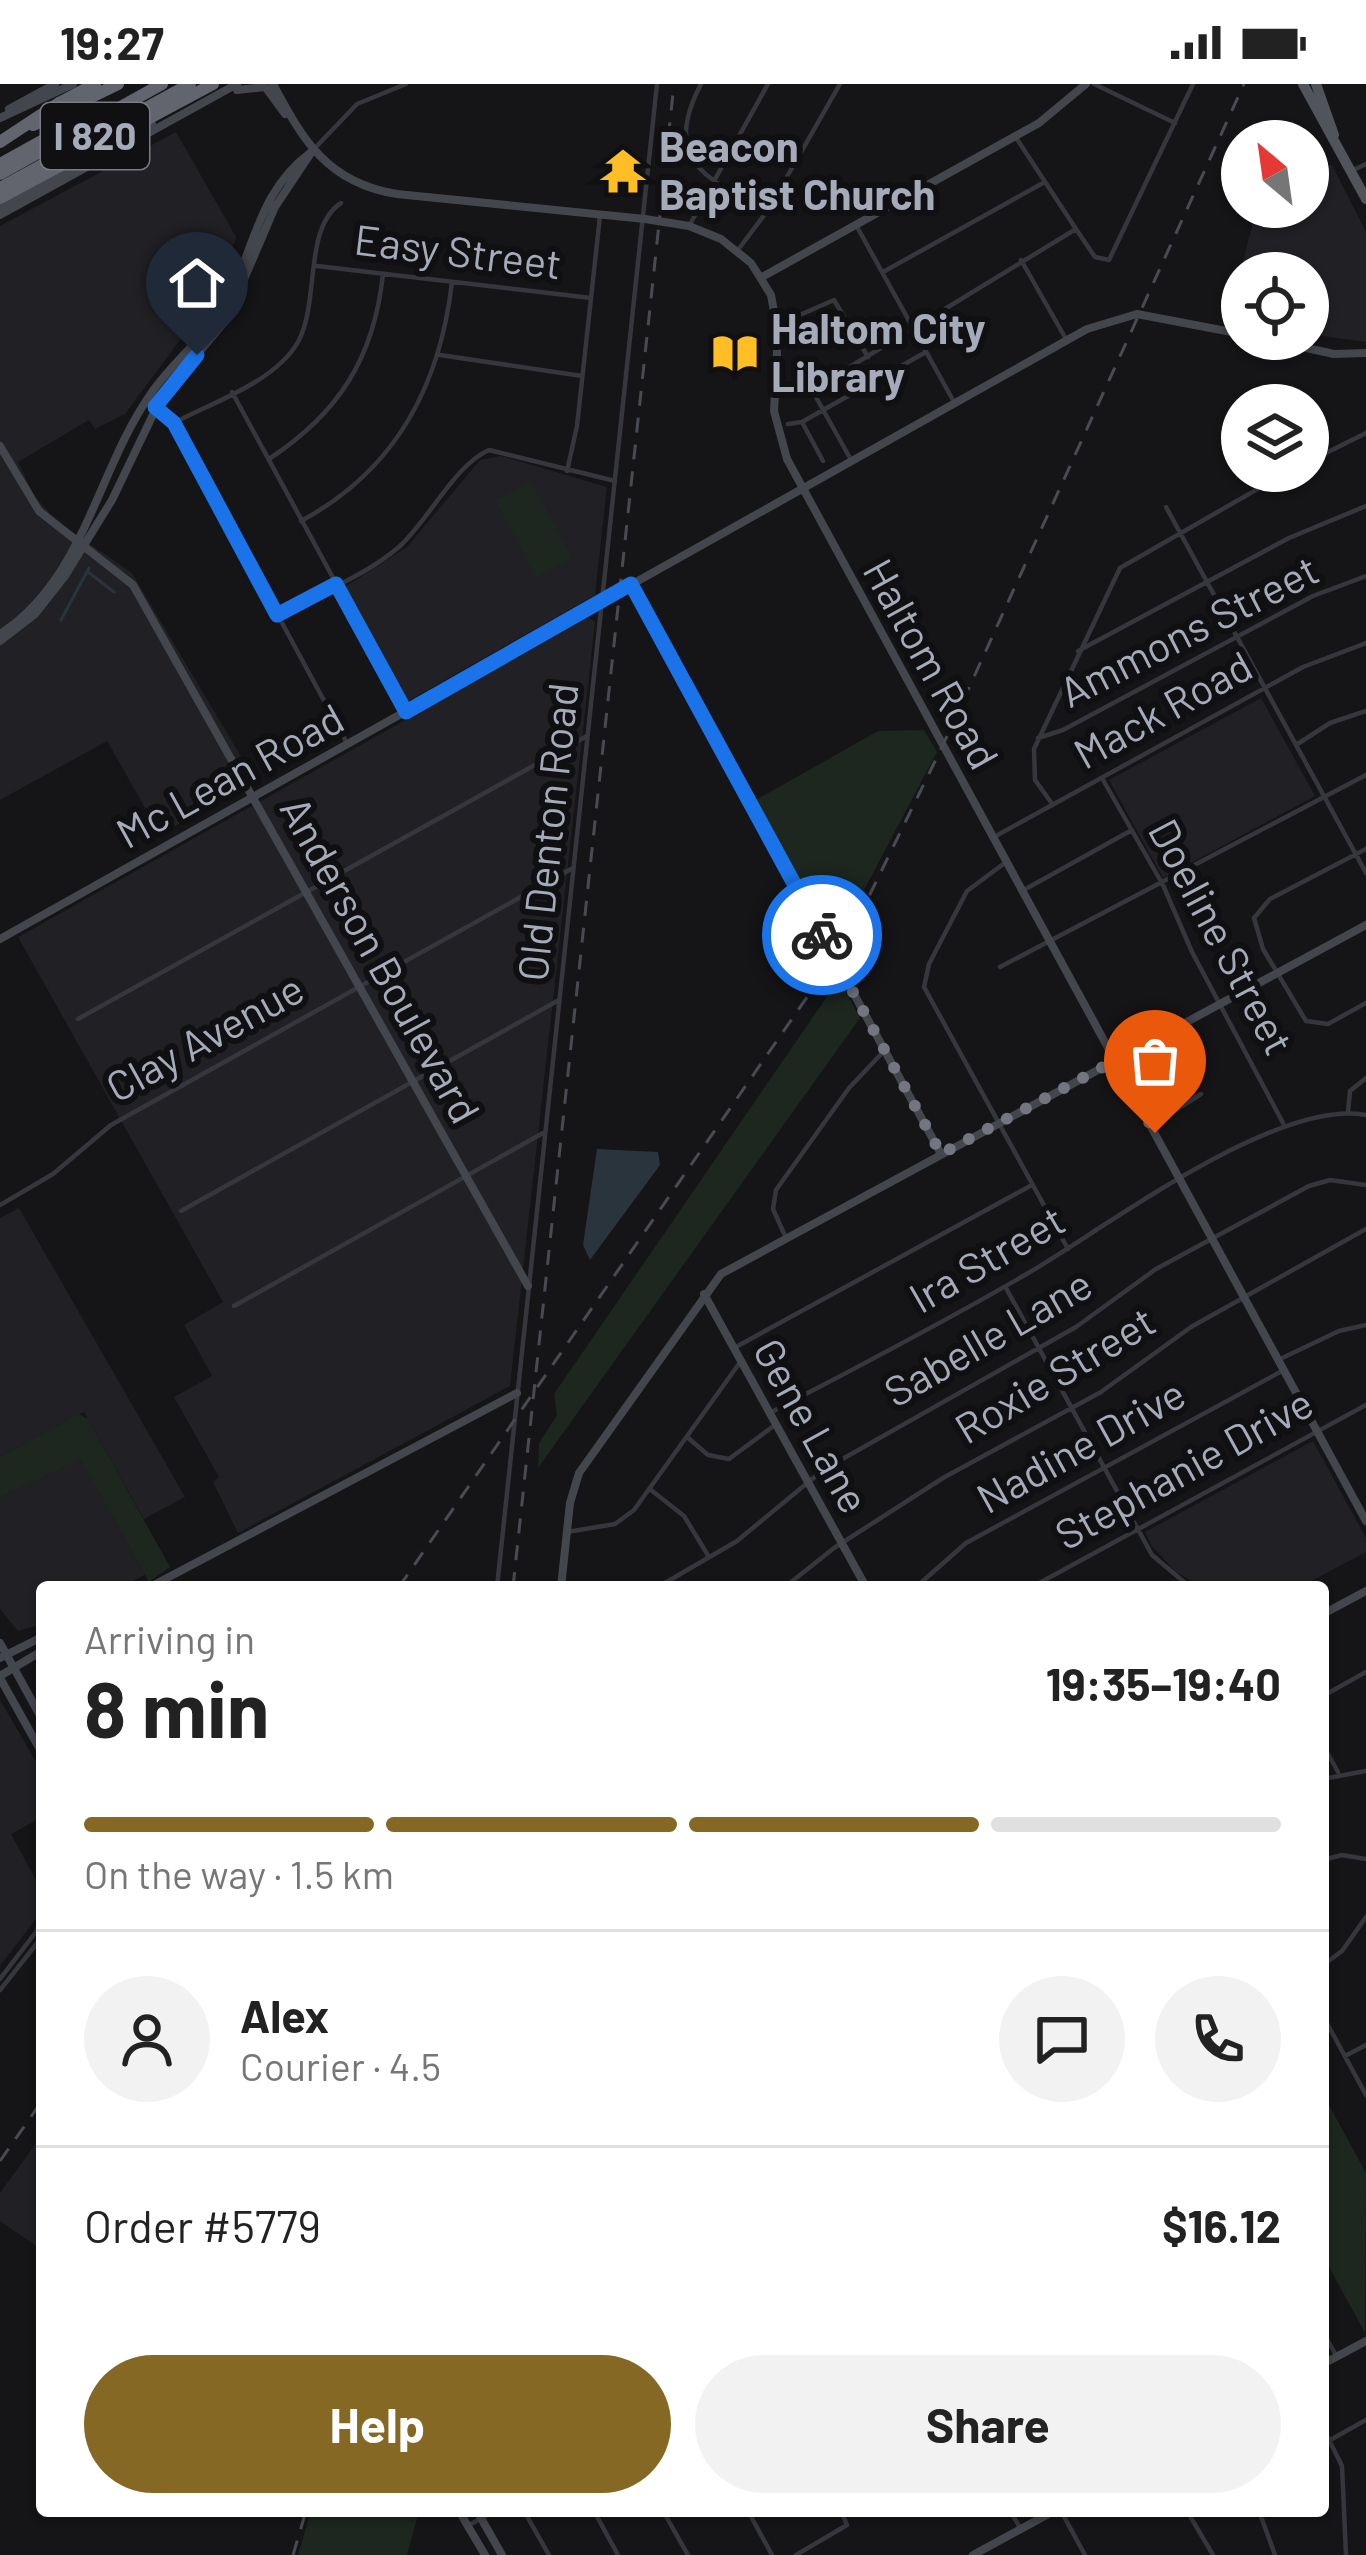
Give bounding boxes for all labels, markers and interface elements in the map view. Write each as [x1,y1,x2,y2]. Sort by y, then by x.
text: 19:27 [60,15,164,69]
road number: I 820 [41,103,149,169]
place label: Beacon Baptist Church [659,120,936,218]
north arrow [1221,120,1329,228]
map controls [1221,120,1329,492]
temple icon: Beacon Baptist Church [598,146,648,196]
street label: Easy Street [352,213,565,289]
pin [146,232,248,355]
icon: home [164,250,230,316]
button: locate [1221,252,1329,360]
place label: Haltom City Library [771,302,986,401]
library icon: Haltom City Library [710,328,760,378]
button: layers [1221,384,1329,492]
street label: Ammons Street [1050,543,1326,716]
street label: Haltom Road [855,549,1011,777]
street label: Mack Road [1064,639,1260,778]
street label: Old Denton Road [505,680,587,983]
street label: Mc Lean Road [107,691,351,857]
street label: Anderson Boulevard [271,787,492,1131]
street label: Doeline Street [1140,810,1306,1062]
courier [762,875,882,995]
icon: bike [789,902,855,968]
street label: Clay Avenue [97,962,312,1112]
pin [1104,1010,1206,1133]
icon: bag [1122,1028,1188,1094]
street label: Ira Street [900,1193,1072,1322]
street label: Sabelle Lane [874,1257,1100,1416]
street label: Roxie Street [945,1294,1163,1452]
street label: Gene Lane [745,1329,881,1521]
street label: Nadine Drive [967,1367,1193,1522]
street label: Stephanie Drive [1046,1376,1321,1559]
text: Arriving in [84,1615,255,1662]
text: 19:35–19:40 [1046,1656,1281,1710]
text: 8 min [84,1660,269,1754]
text: On the way · 1.5 km [84,1850,394,1897]
button: person [84,1976,210,2102]
button: chat [999,1976,1125,2102]
button: phone [1155,1976,1281,2102]
text: Alex [240,1988,329,2042]
text: Courier · 4.5 [240,2042,441,2089]
text: Order #5779 [84,2198,321,2252]
text: $16.12 [1162,2198,1281,2252]
button: Help [84,2355,671,2493]
button: Share [695,2355,1281,2493]

